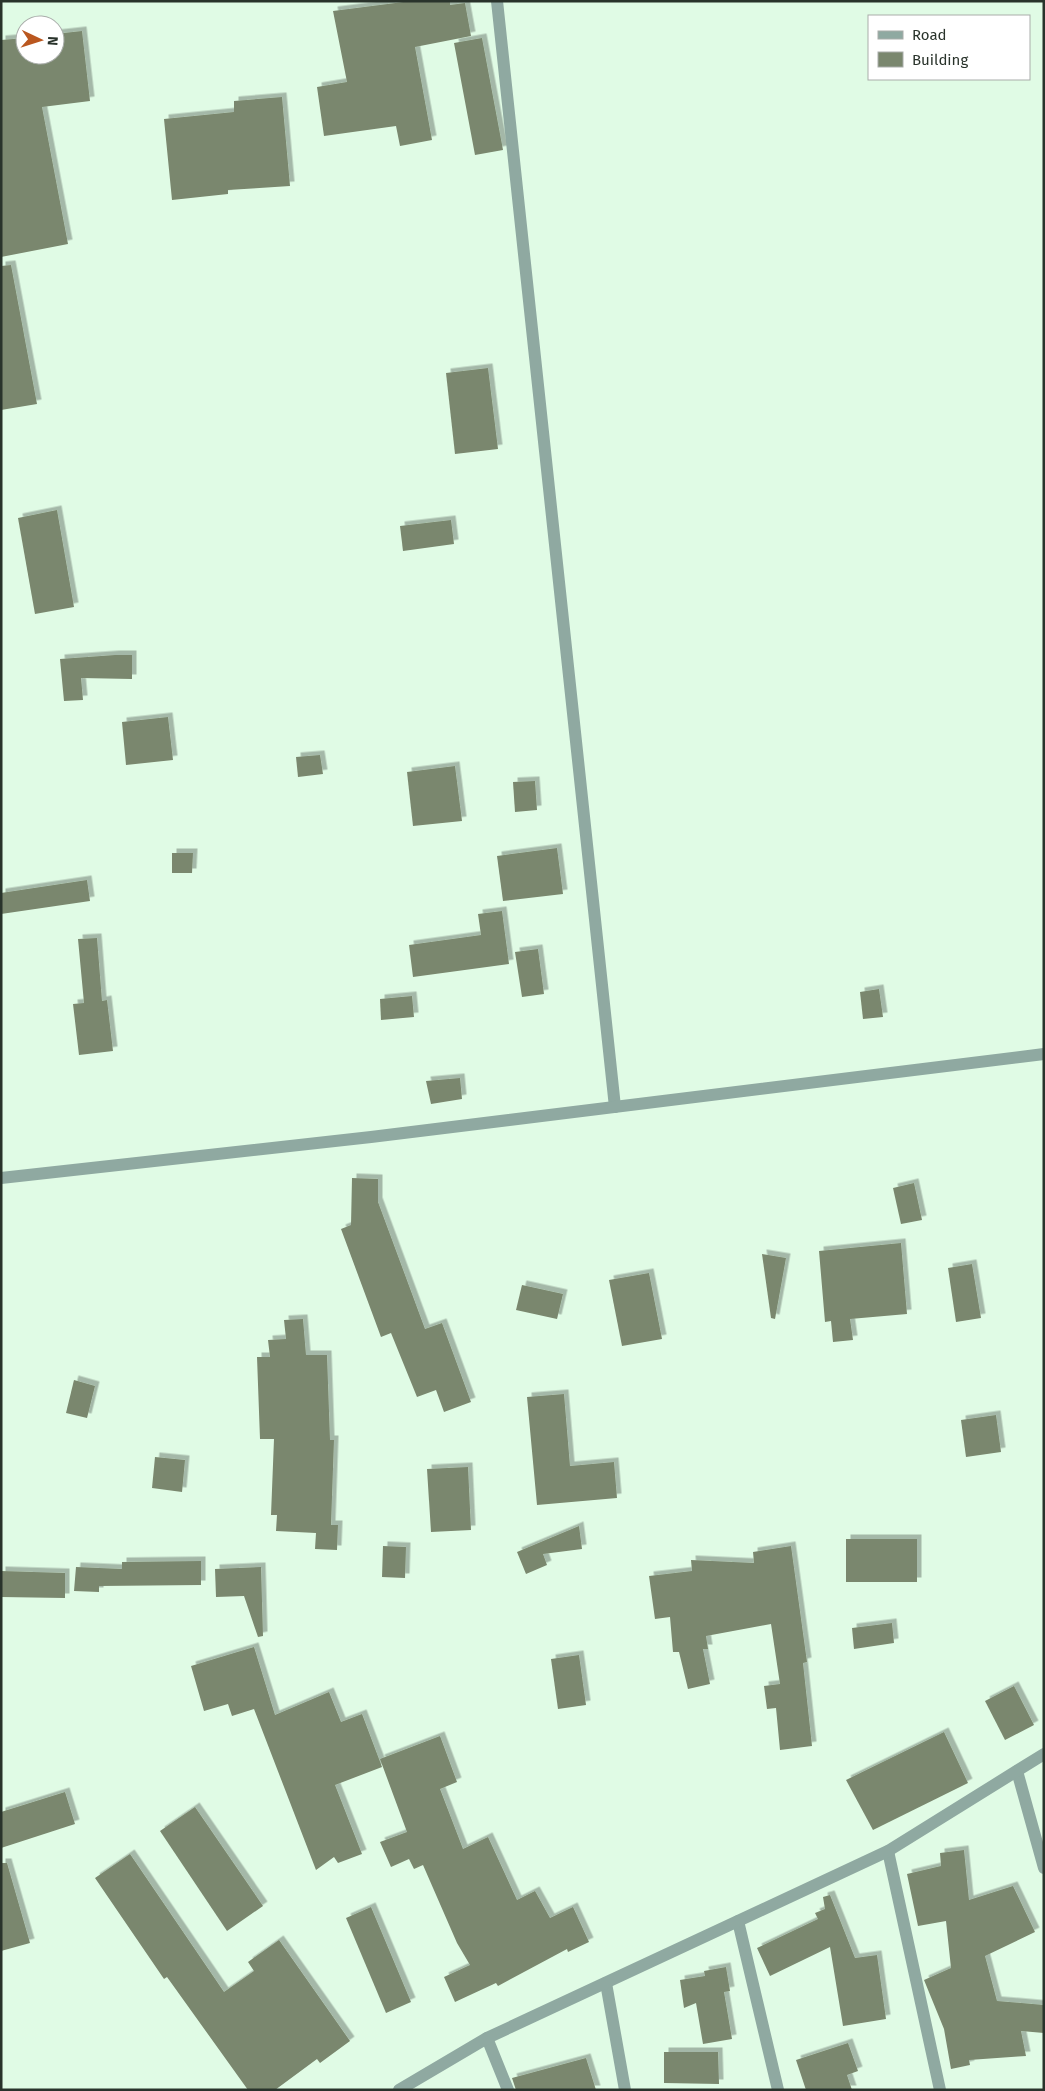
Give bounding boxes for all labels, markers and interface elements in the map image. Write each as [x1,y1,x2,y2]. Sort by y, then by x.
north arrow [15,15,65,65]
legend [868,15,1030,80]
text: Road [912,26,947,44]
text: N [44,36,61,46]
text: Building [912,51,968,69]

